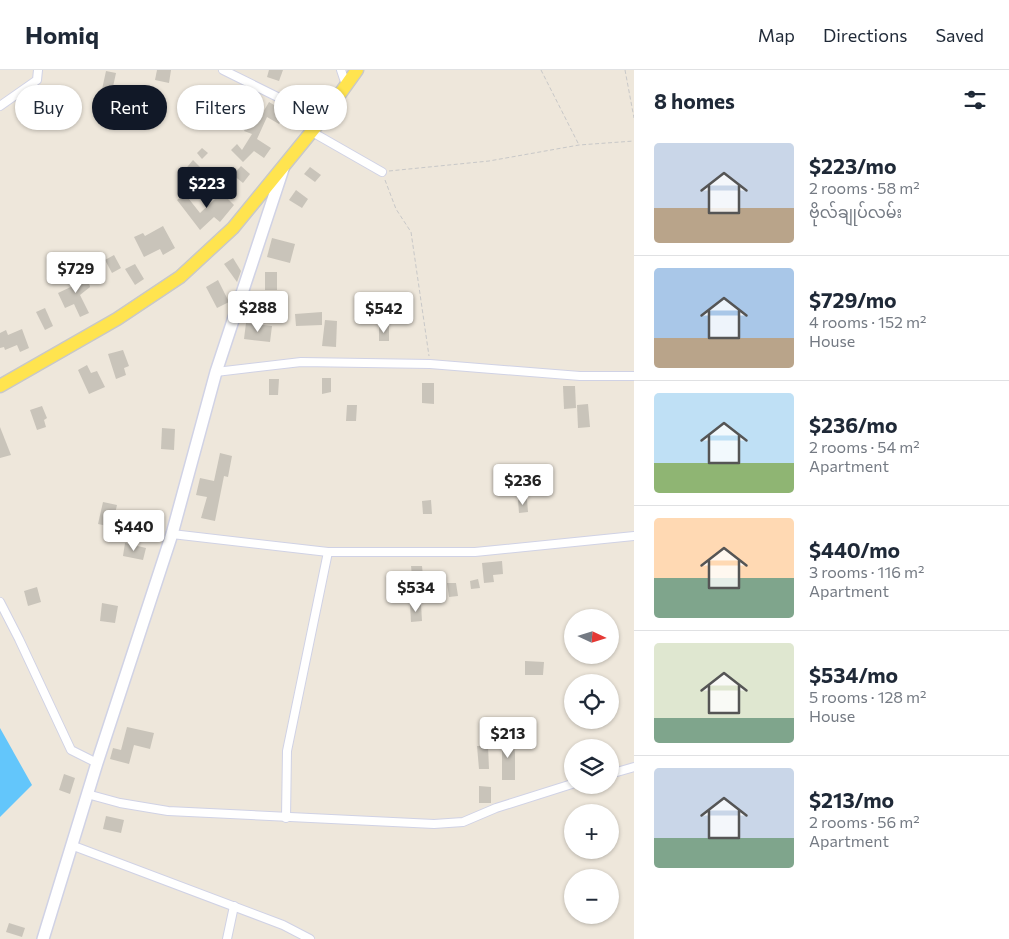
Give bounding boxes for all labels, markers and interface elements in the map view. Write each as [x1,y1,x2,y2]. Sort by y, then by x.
text: Homiq [25,20,99,49]
text: Map [758,24,795,46]
text: Directions [823,24,907,46]
text: Saved [935,24,984,46]
chip: Buy [15,85,82,130]
chip: Rent [92,85,167,130]
chip: Filters [177,85,264,130]
chip: New [274,85,347,130]
icon: filters [961,86,989,114]
text: 8 homes [654,88,735,113]
text: $223/mo [809,153,896,178]
icon: home [694,163,754,223]
pin: $223 [177,166,237,209]
text: $223 [189,173,225,192]
text: 2 rooms · 58 m² [809,178,920,197]
text: ဗိုလ်ချုပ်လမ်း [809,202,902,221]
pin: $729 [46,252,106,294]
text: $729 [58,258,94,277]
text: $729/mo [809,287,897,312]
icon: home [694,288,754,348]
pin: $288 [228,290,288,333]
pin: $542 [354,292,414,334]
text: $288 [239,297,277,316]
text: $542 [365,298,403,317]
text: 4 rooms · 152 m² [809,312,926,331]
text: House [809,331,855,350]
text: $236/mo [809,412,897,437]
icon: home [694,413,754,473]
text: 2 rooms · 54 m² [809,437,920,456]
text: Apartment [809,456,889,475]
pin: $236 [493,464,553,506]
text: $236 [504,470,542,489]
pin: $440 [104,510,164,552]
text: $440 [114,516,154,535]
text: $440/mo [809,537,900,562]
icon: home [694,538,754,598]
text: 3 rooms · 116 m² [809,562,924,581]
pin: $534 [386,570,446,613]
text: $534 [397,577,435,596]
text: Apartment [809,581,889,600]
north arrow [564,609,619,664]
map controls [564,609,619,924]
text: $534/mo [809,662,898,687]
icon: home [694,663,754,723]
button: locate [564,674,619,729]
text: 5 rooms · 128 m² [809,687,926,706]
text: House [809,706,855,725]
pin: $213 [478,716,538,759]
text: $213 [491,723,525,742]
button: layers [564,739,619,794]
text: $213/mo [809,787,894,812]
icon: home [694,788,754,848]
button: + [564,804,619,859]
text: 2 rooms · 56 m² [809,812,920,831]
text: Apartment [809,831,889,850]
button: − [564,869,619,924]

